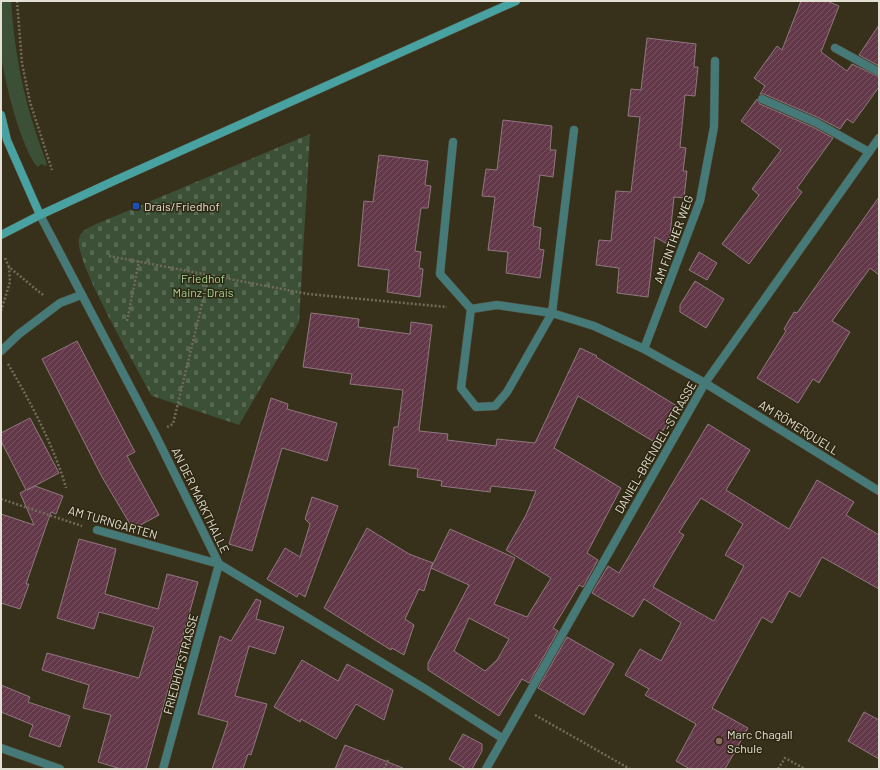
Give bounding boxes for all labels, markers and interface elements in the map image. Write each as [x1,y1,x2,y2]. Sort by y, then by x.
street label: AM FINTHER WEG [651,193,695,285]
place label: Drais/Friedhof [144,199,220,213]
marker: Drais/Friedhof [131,201,141,211]
park label: Friedhof Mainz-Drais [172,271,234,299]
street label: DANIEL-BRENDEL-STRASSE [611,378,699,516]
street label: AM RÖMERQUELL [756,397,842,457]
street label: AN DER MARKTHALLE [169,445,233,555]
street label: AM TURNGARTEN [67,503,159,541]
street label: FRIEDHOFSTRASSE [160,612,200,716]
place label: Marc Chagall Schule [727,727,793,755]
marker: Marc Chagall Schule [714,736,724,746]

